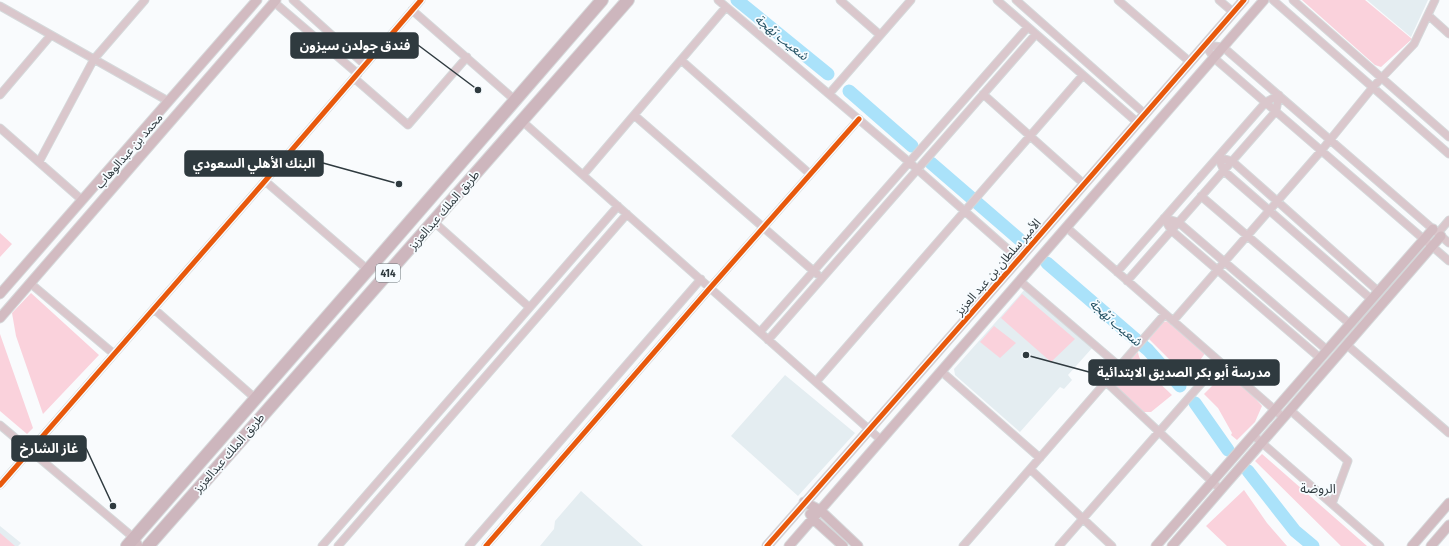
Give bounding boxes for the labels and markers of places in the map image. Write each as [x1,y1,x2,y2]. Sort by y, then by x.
callout: فندق جولدن سيزون [291,33,418,58]
callout: البنك الأهلي السعودي [185,151,323,176]
callout: مدرسة أبو بكر الصديق الابتدائية [1089,360,1279,385]
callout: غاز الشارخ [12,436,86,461]

